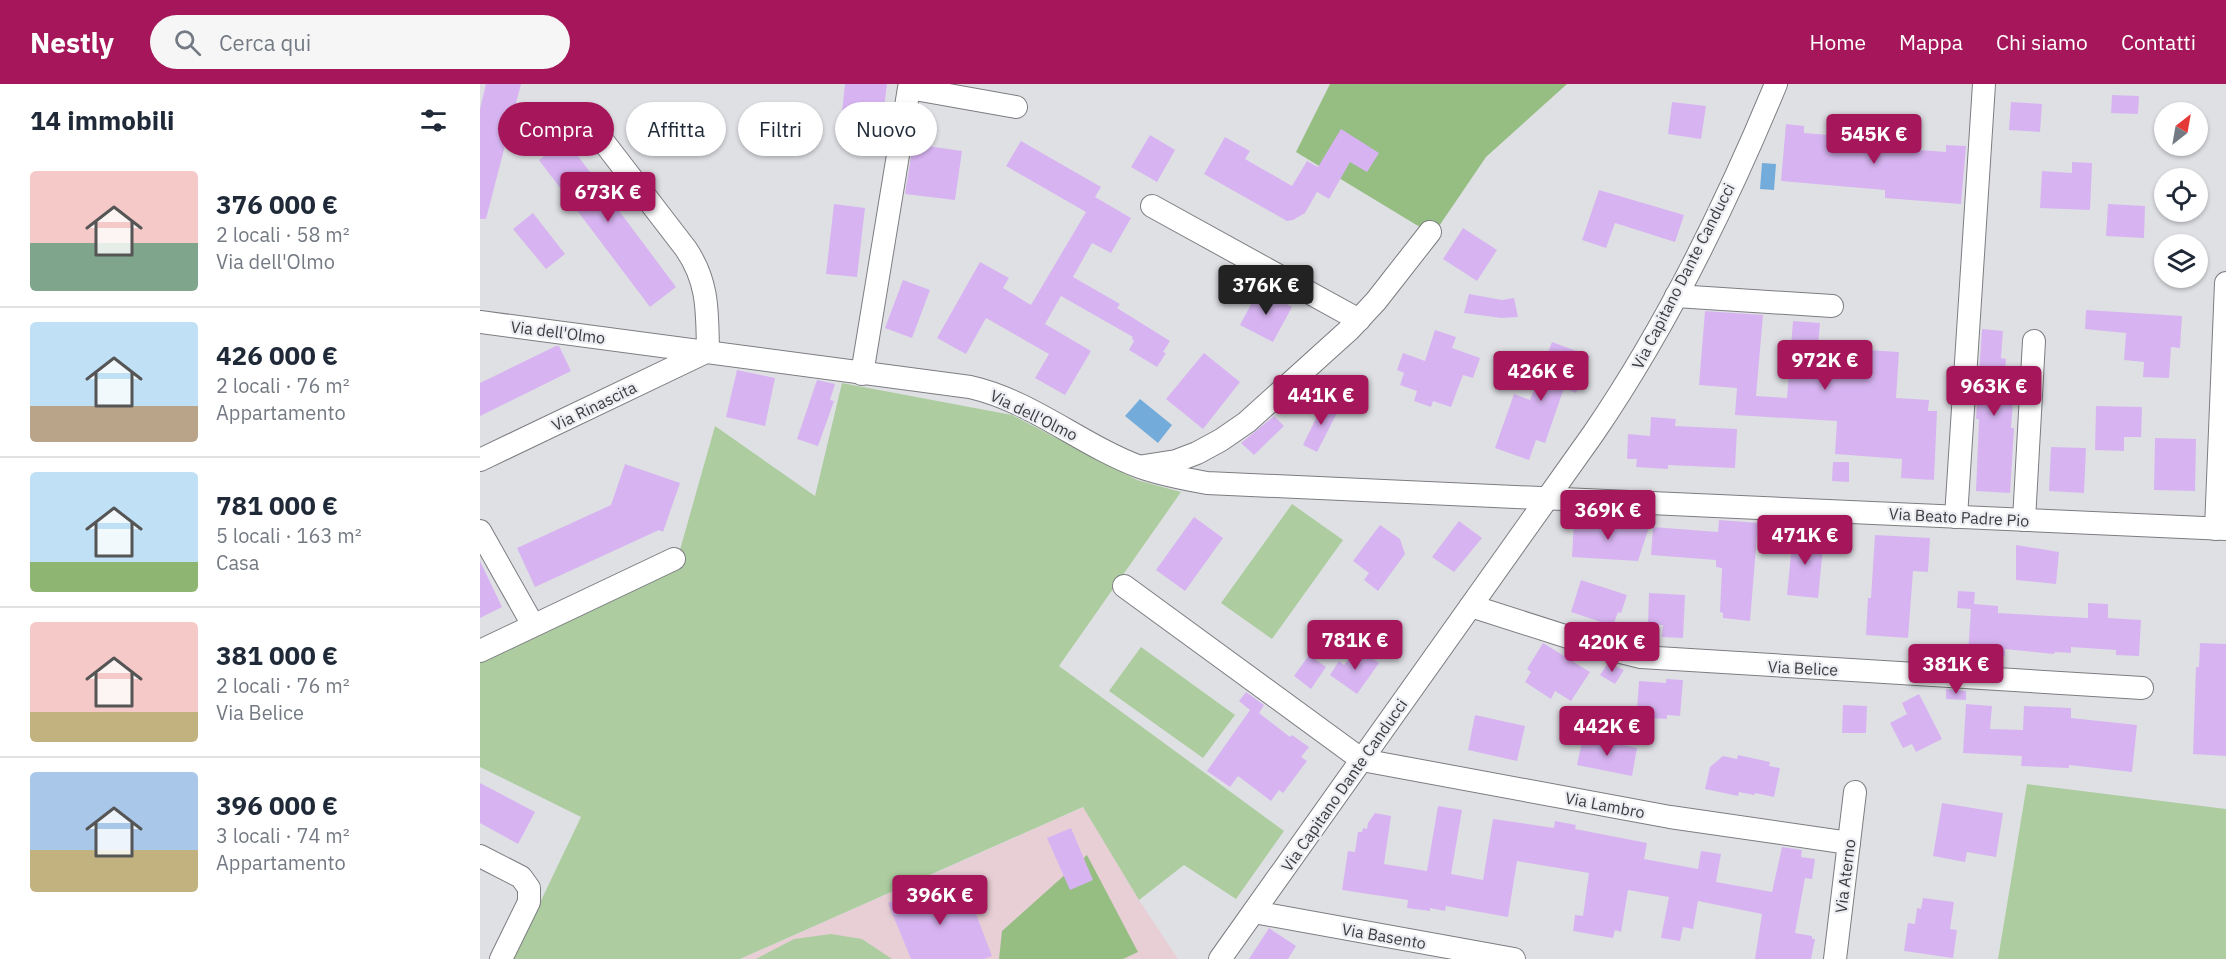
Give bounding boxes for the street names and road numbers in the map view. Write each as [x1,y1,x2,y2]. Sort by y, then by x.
street label: Via Capitano Dante Canducci [1627,180,1739,372]
street label: Via dell'Olmo [510,316,606,348]
street label: Via Rinascita [548,377,640,435]
street label: Via dell'Olmo [987,385,1081,445]
street label: Via Beato Padre Pio [1888,503,2030,531]
street label: Via Belice [1767,656,1839,680]
street label: Via Capitano Dante Canducci [1277,695,1411,875]
street label: Via Lambro [1564,787,1647,823]
street label: Via Aterno [1831,838,1859,914]
street label: Via Basento [1340,919,1428,953]

